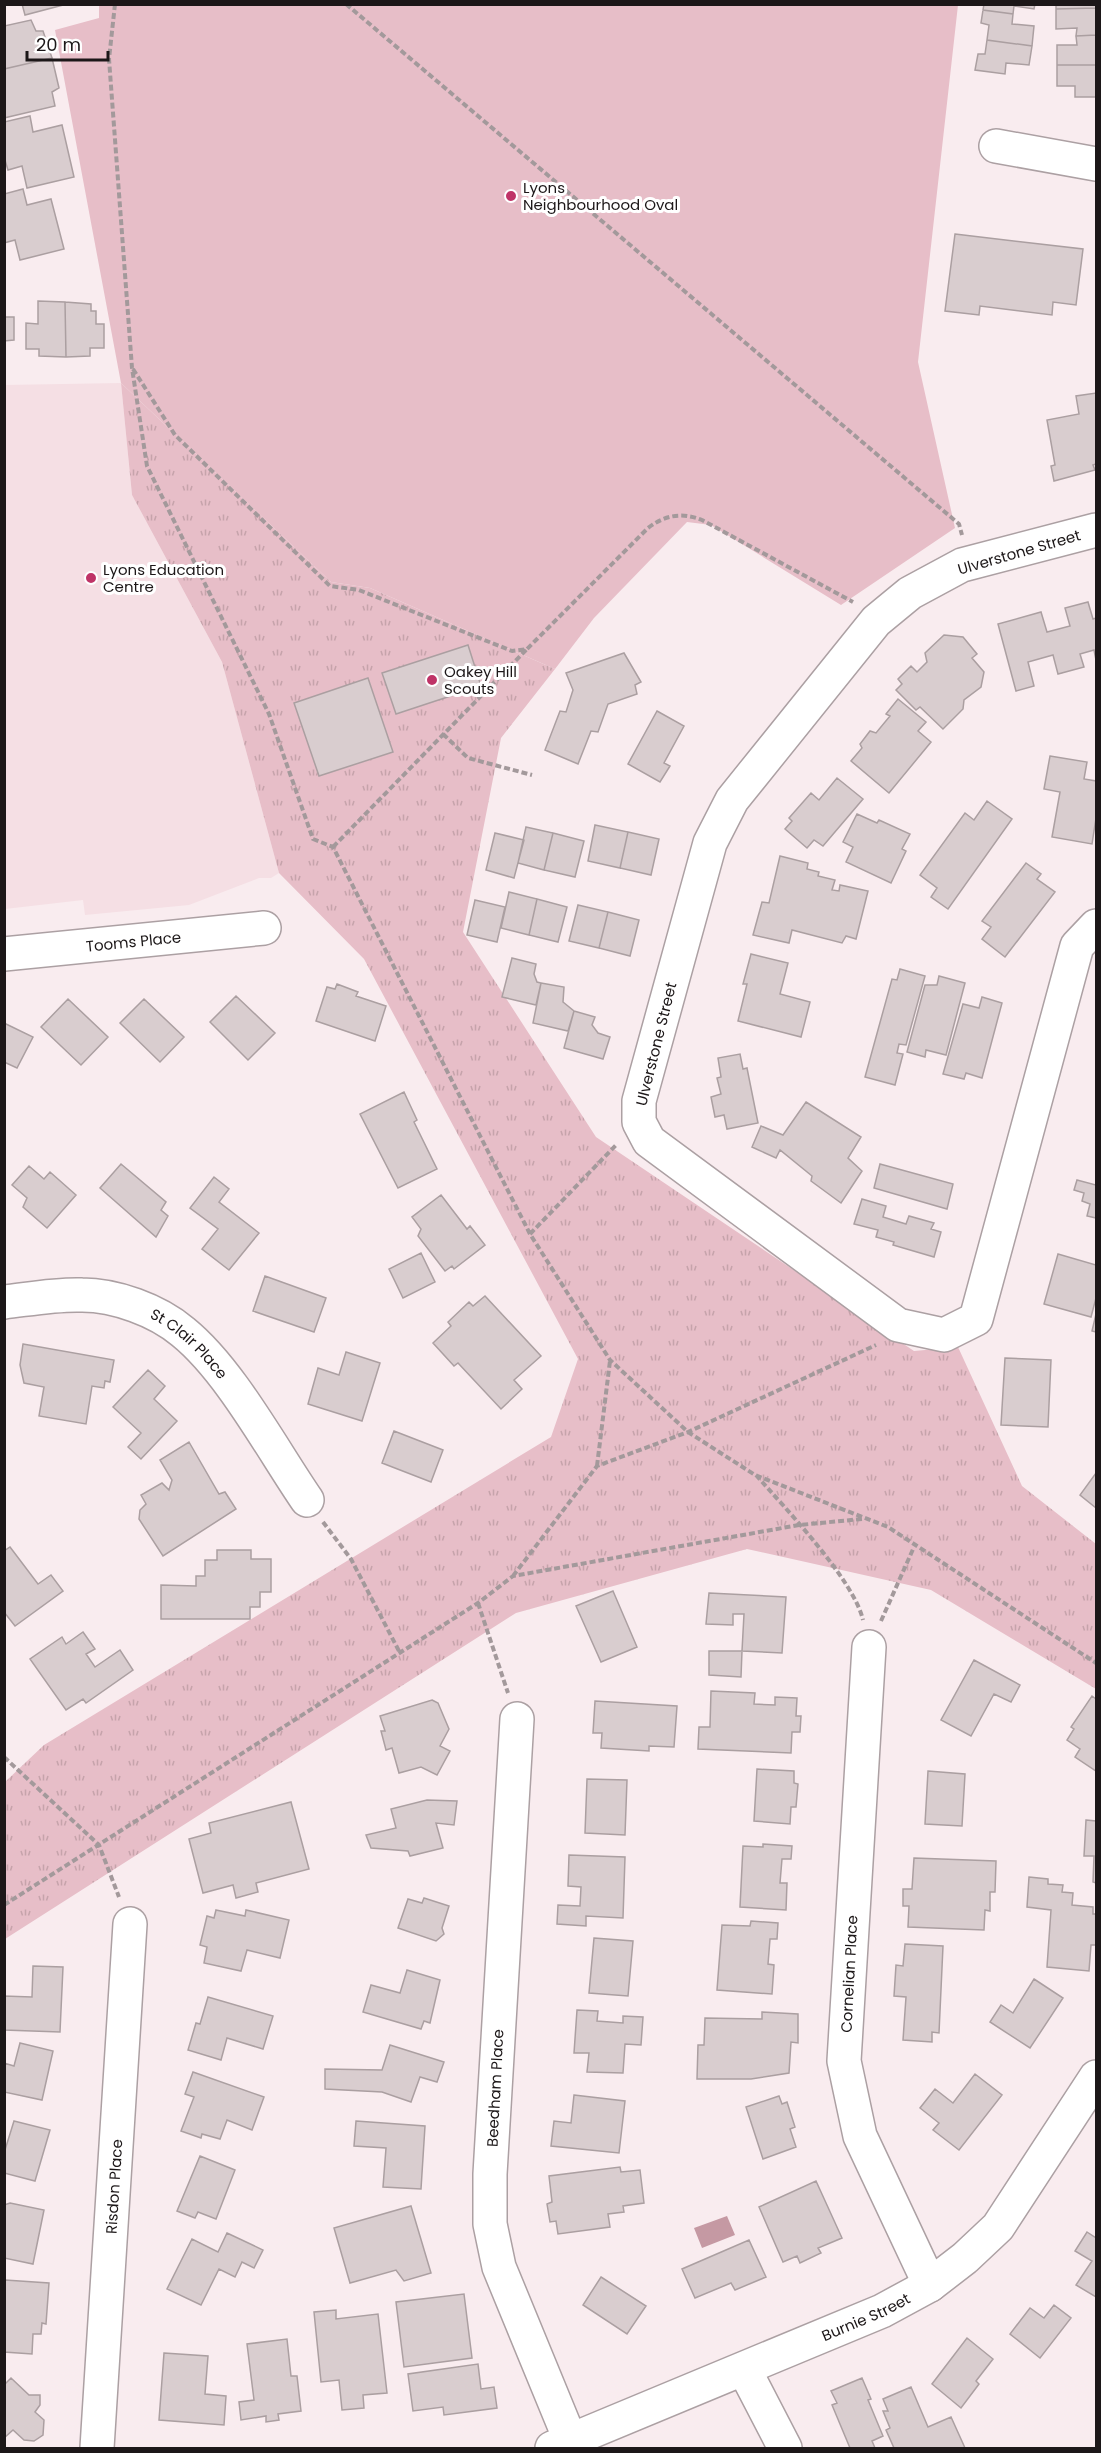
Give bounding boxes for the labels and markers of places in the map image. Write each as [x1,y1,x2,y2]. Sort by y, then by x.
place label: Lyons Neighbourhood Oval [523,177,678,215]
marker: Lyons Neighbourhood Oval [504,189,518,203]
place label: Lyons Education Centre [103,559,224,597]
marker: Lyons Education Centre [84,571,98,585]
place label: Oakey Hill Scouts [444,661,517,699]
marker: Oakey Hill Scouts [425,673,439,687]

